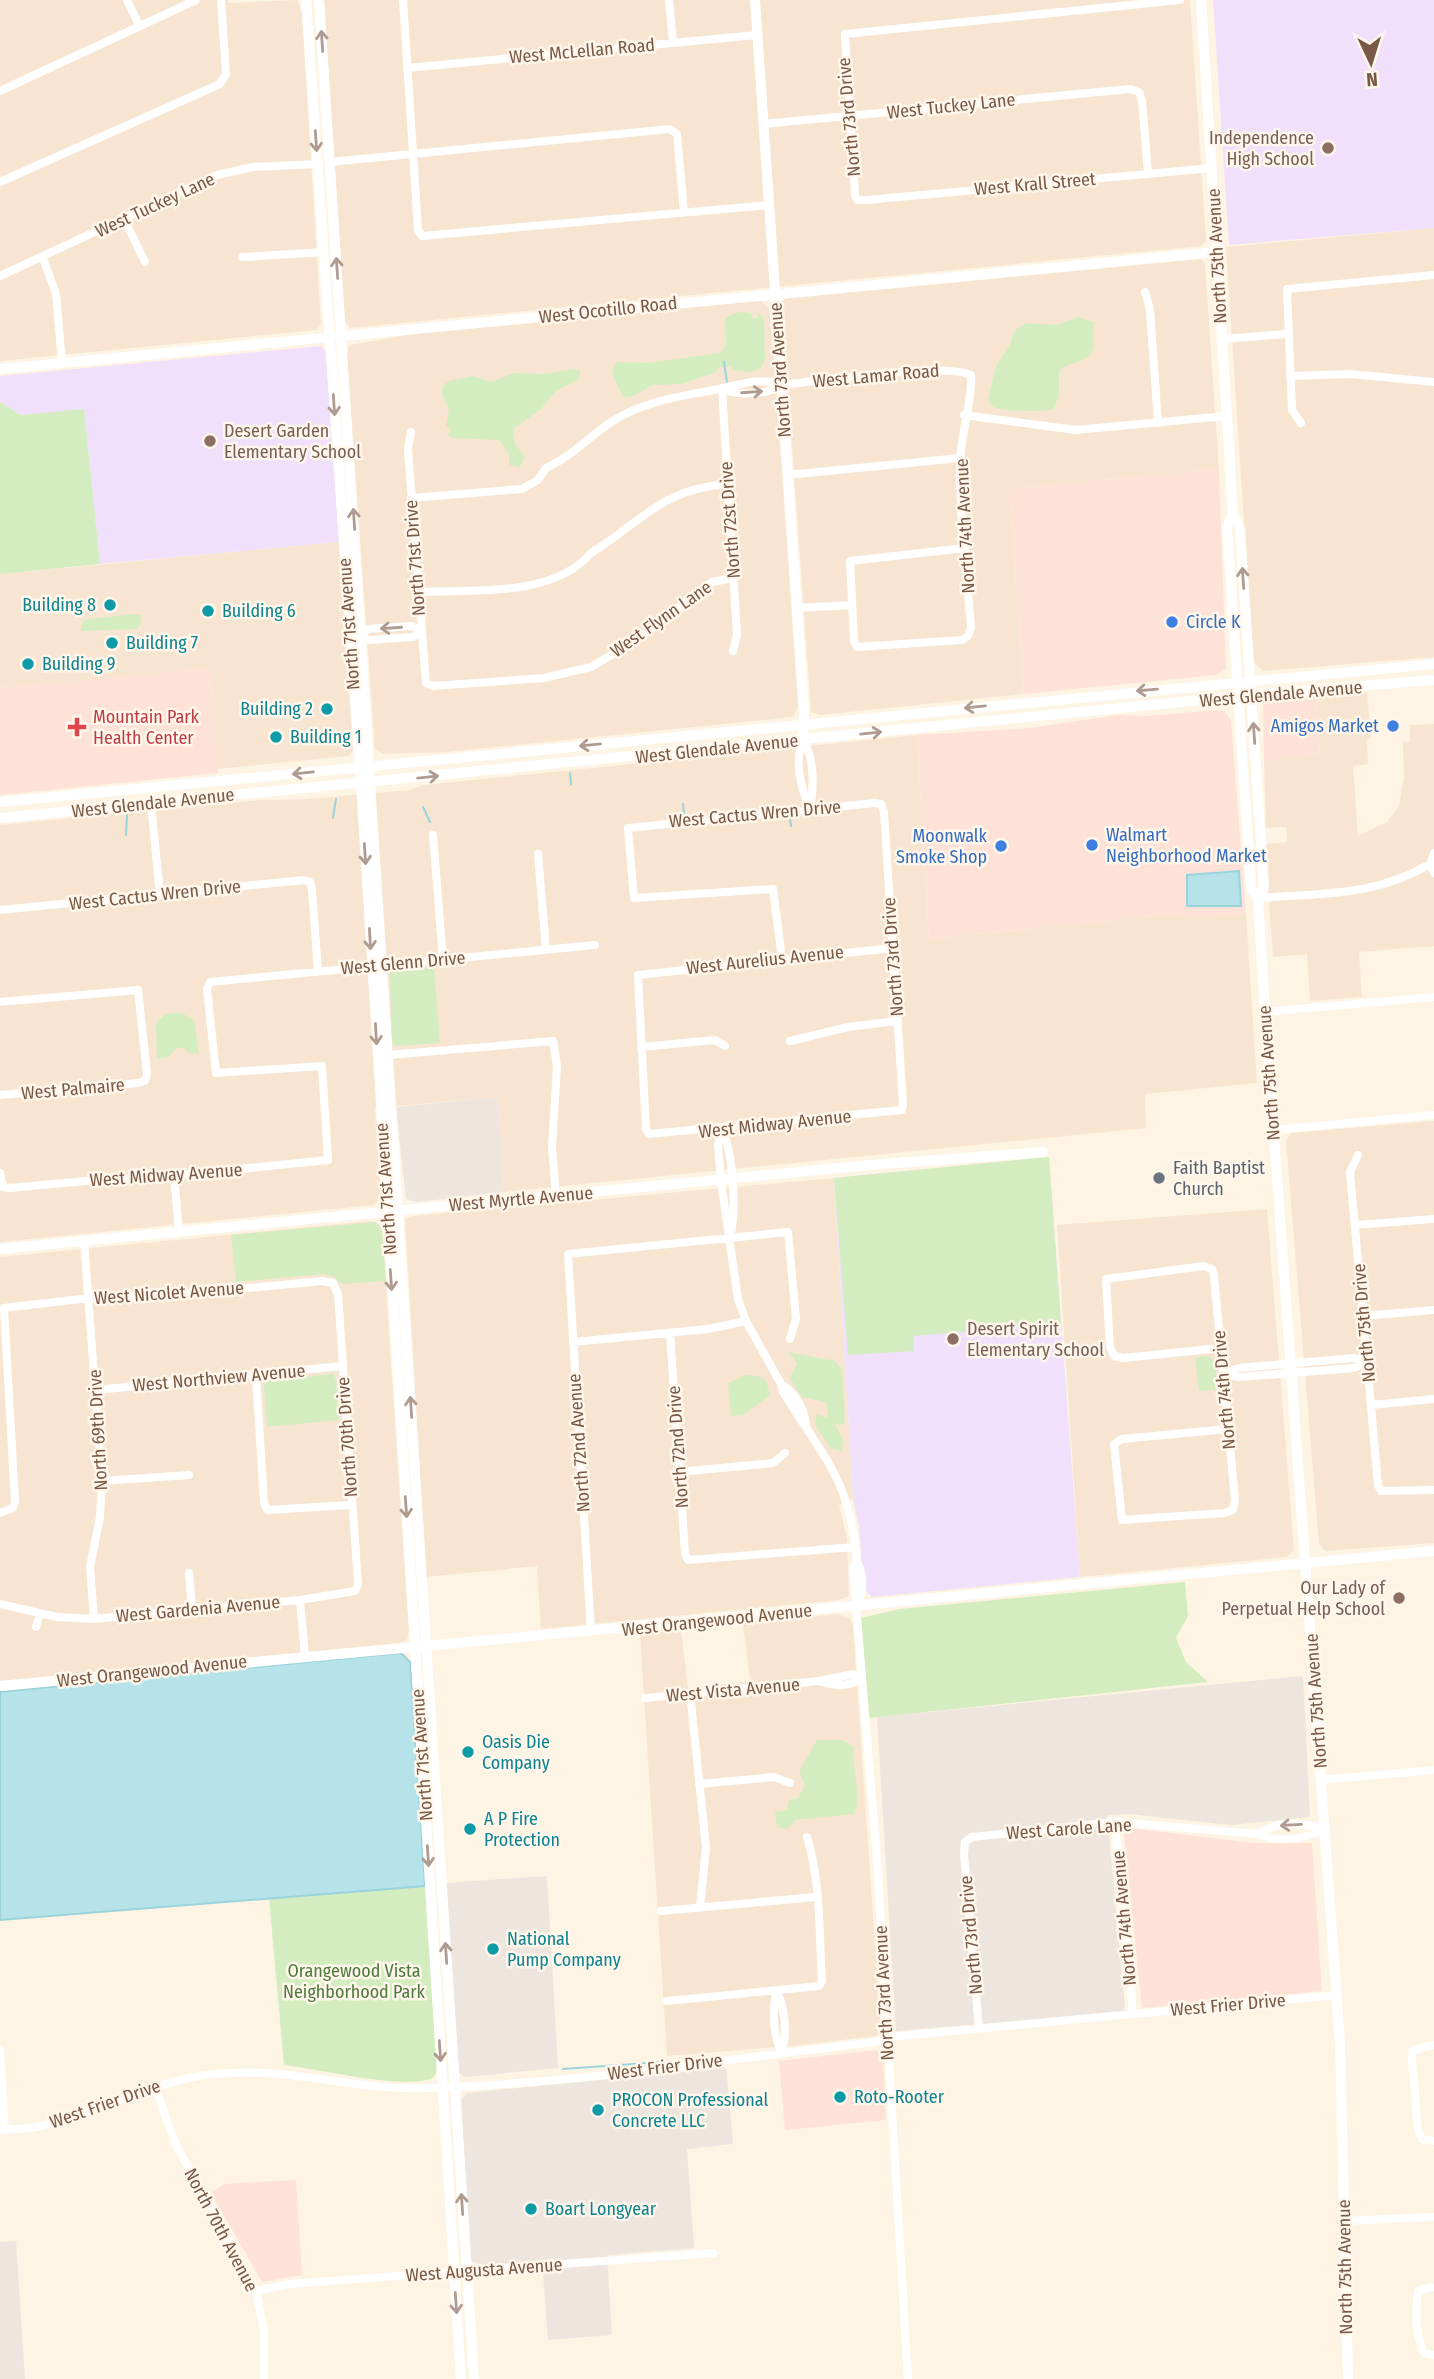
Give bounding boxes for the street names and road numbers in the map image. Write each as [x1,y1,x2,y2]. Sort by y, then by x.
street label: West McLellan Road [508,34,656,68]
street label: North 73rd Drive [833,57,865,177]
street label: West Tuckey Lane [886,88,1016,124]
street label: West Tuckey Lane [92,168,218,242]
street label: West Krall Street [973,168,1097,200]
street label: North 75th Avenue [1202,188,1232,324]
street label: West Ocotillo Road [538,292,678,328]
street label: North 73rd Avenue [764,302,796,438]
street label: West Lamar Road [812,360,940,392]
street label: North 74th Avenue [950,458,980,594]
street label: North 72st Drive [715,461,745,579]
street label: North 71st Drive [400,499,430,617]
street label: North 71st Avenue [333,557,365,691]
street label: West Flynn Lane [606,576,716,662]
street label: West Glendale Avenue [1199,676,1364,712]
street label: West Glendale Avenue [635,730,800,768]
street label: West Glendale Avenue [71,784,236,822]
street label: West Cactus Wren Drive [668,796,842,832]
street label: West Cactus Wren Drive [68,875,242,915]
street label: North 73rd Drive [878,897,908,1017]
street label: West Aurelius Avenue [685,941,845,979]
street label: West Glenn Drive [340,947,466,979]
street label: North 75th Avenue [1253,1005,1285,1141]
street label: West Palmaire [20,1074,126,1104]
street label: West Midway Avenue [698,1105,853,1143]
street label: North 71st Avenue [370,1122,402,1256]
street label: West Midway Avenue [89,1159,243,1191]
street label: West Myrtle Avenue [448,1182,594,1216]
street label: North 75th Drive [1348,1263,1380,1383]
street label: West Nicolet Avenue [93,1277,245,1309]
street label: North 74th Drive [1208,1329,1240,1450]
street label: West Northview Avenue [132,1359,306,1397]
street label: North 69th Drive [84,1369,112,1491]
street label: North 72nd Avenue [563,1373,595,1513]
street label: North 70th Drive [332,1376,362,1498]
street label: North 72nd Drive [663,1385,693,1509]
street label: West Gardenia Avenue [115,1591,281,1627]
street label: West Orangewood Avenue [621,1599,813,1641]
street label: North 75th Avenue [1300,1633,1332,1769]
street label: West Orangewood Avenue [56,1650,248,1692]
street label: West Vista Avenue [665,1673,801,1707]
street label: North 71st Avenue [406,1688,438,1822]
street label: West Carole Lane [1005,1814,1133,1844]
street label: North 74th Avenue [1107,1850,1141,1986]
street label: North 73rd Drive [955,1875,987,1995]
street label: North 73rd Avenue [869,1925,899,2061]
street label: West Frier Drive [1169,1989,1287,2021]
street label: West Frier Drive [606,2049,724,2085]
street label: West Frier Drive [47,2075,163,2133]
street label: North 70th Avenue [179,2165,263,2295]
street label: North 75th Avenue [1333,2199,1357,2335]
street label: West Augusta Avenue [405,2254,563,2286]

